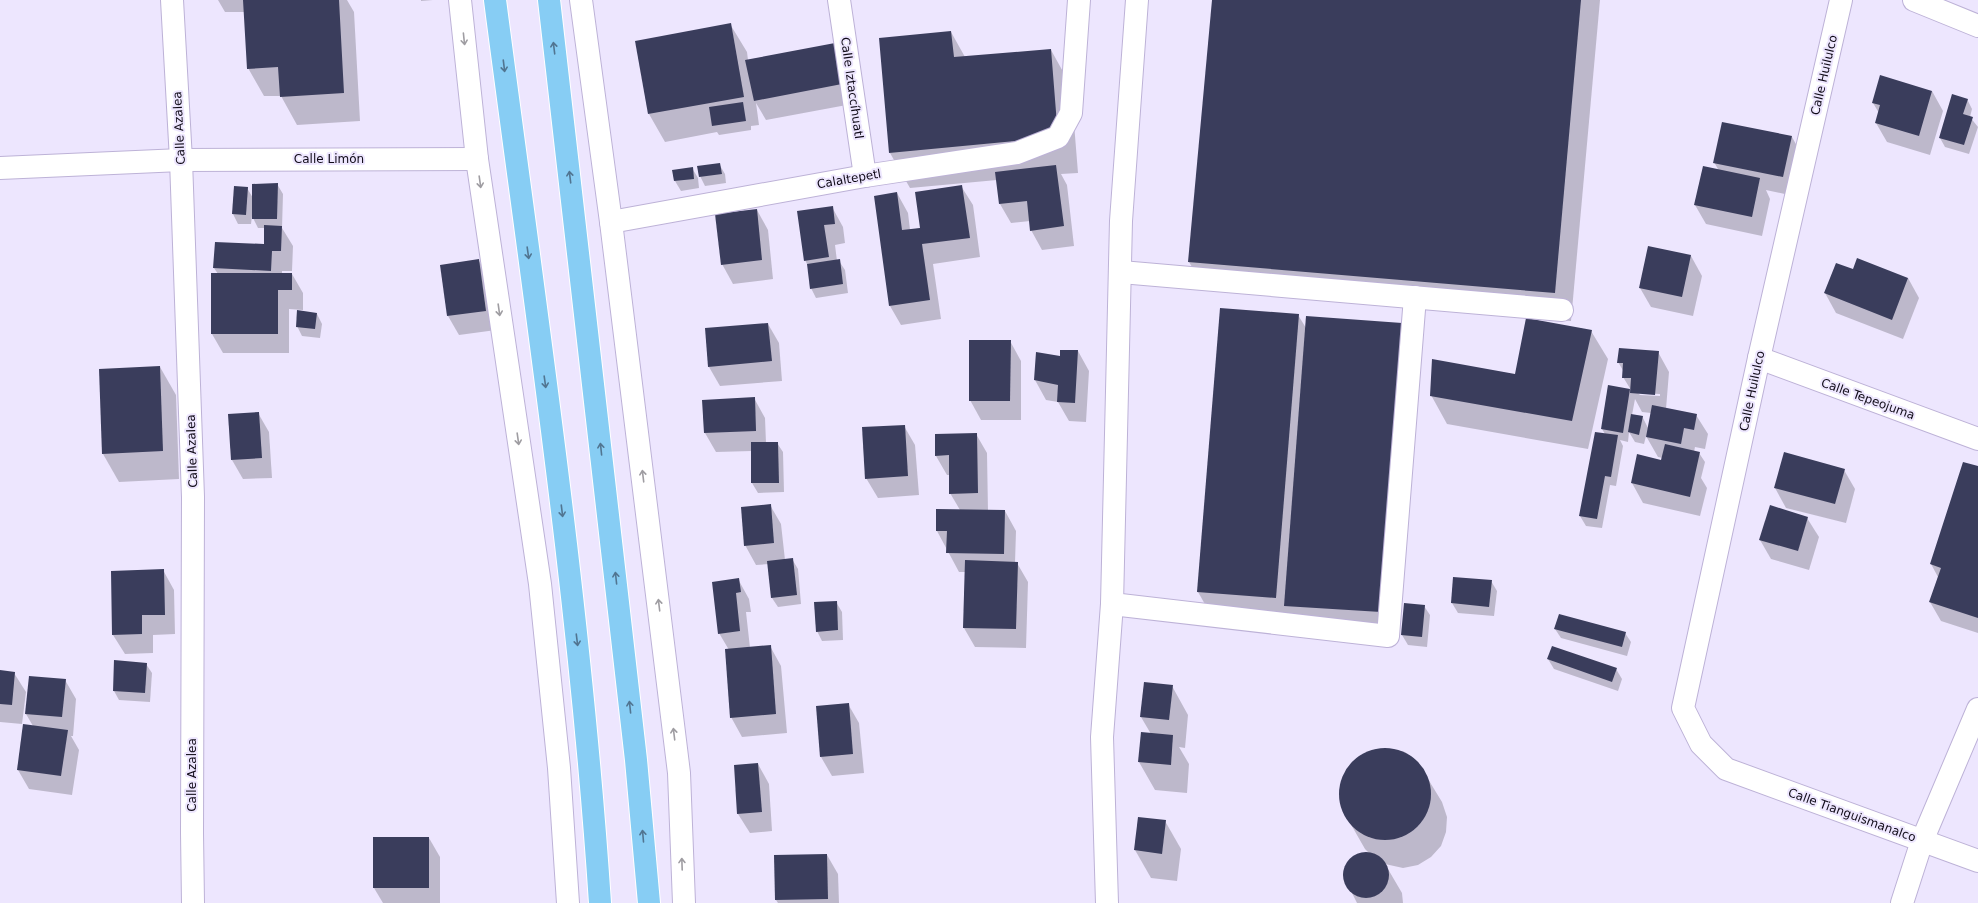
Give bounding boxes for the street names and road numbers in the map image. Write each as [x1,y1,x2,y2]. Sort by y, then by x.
street label: Calle Huilulco [1808,34,1840,116]
street label: Calle Iztaccíhuatl [838,36,866,140]
street label: Calle Azalea [170,91,188,165]
street label: Calle Limón [294,152,364,166]
street label: Calaltepetl [816,166,882,192]
street label: Calle Huilulco [1737,350,1767,432]
street label: Calle Tepeojuma [1819,376,1917,422]
street label: Calle Azalea [184,414,200,488]
street label: Calle Azalea [185,738,199,812]
street label: Calle Tianguismanalco [1786,785,1918,845]

